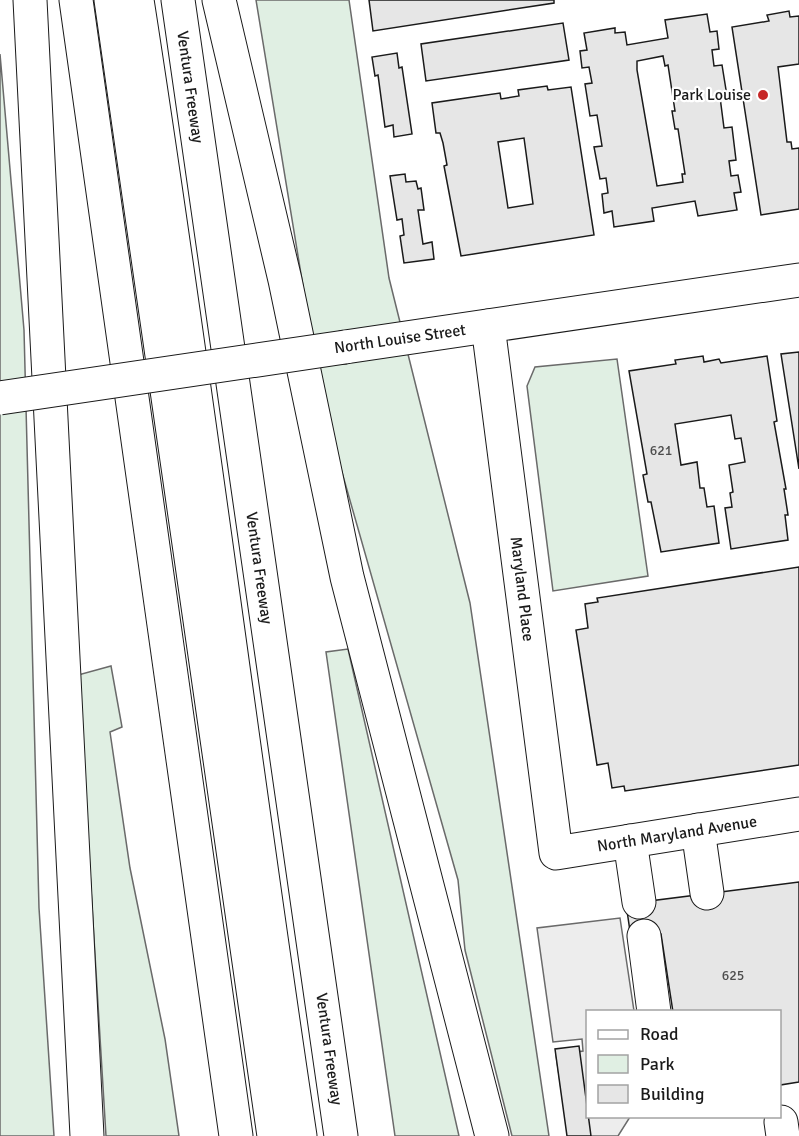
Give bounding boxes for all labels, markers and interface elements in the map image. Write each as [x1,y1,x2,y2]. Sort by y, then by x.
street label: Ventura Freeway [172,30,208,145]
place label: Park Louise [672,85,751,105]
marker: Park Louise [756,88,770,102]
street label: North Louise Street [333,320,468,358]
house number: 621 [650,442,672,459]
street label: Ventura Freeway [241,511,277,626]
street label: Maryland Place [506,535,538,643]
street label: North Maryland Avenue [596,811,758,857]
house number: 625 [722,967,744,984]
street label: Ventura Freeway [311,992,347,1107]
legend [586,1010,781,1118]
text: Road [640,1023,679,1045]
text: Park [640,1053,675,1075]
text: Building [640,1083,704,1105]

